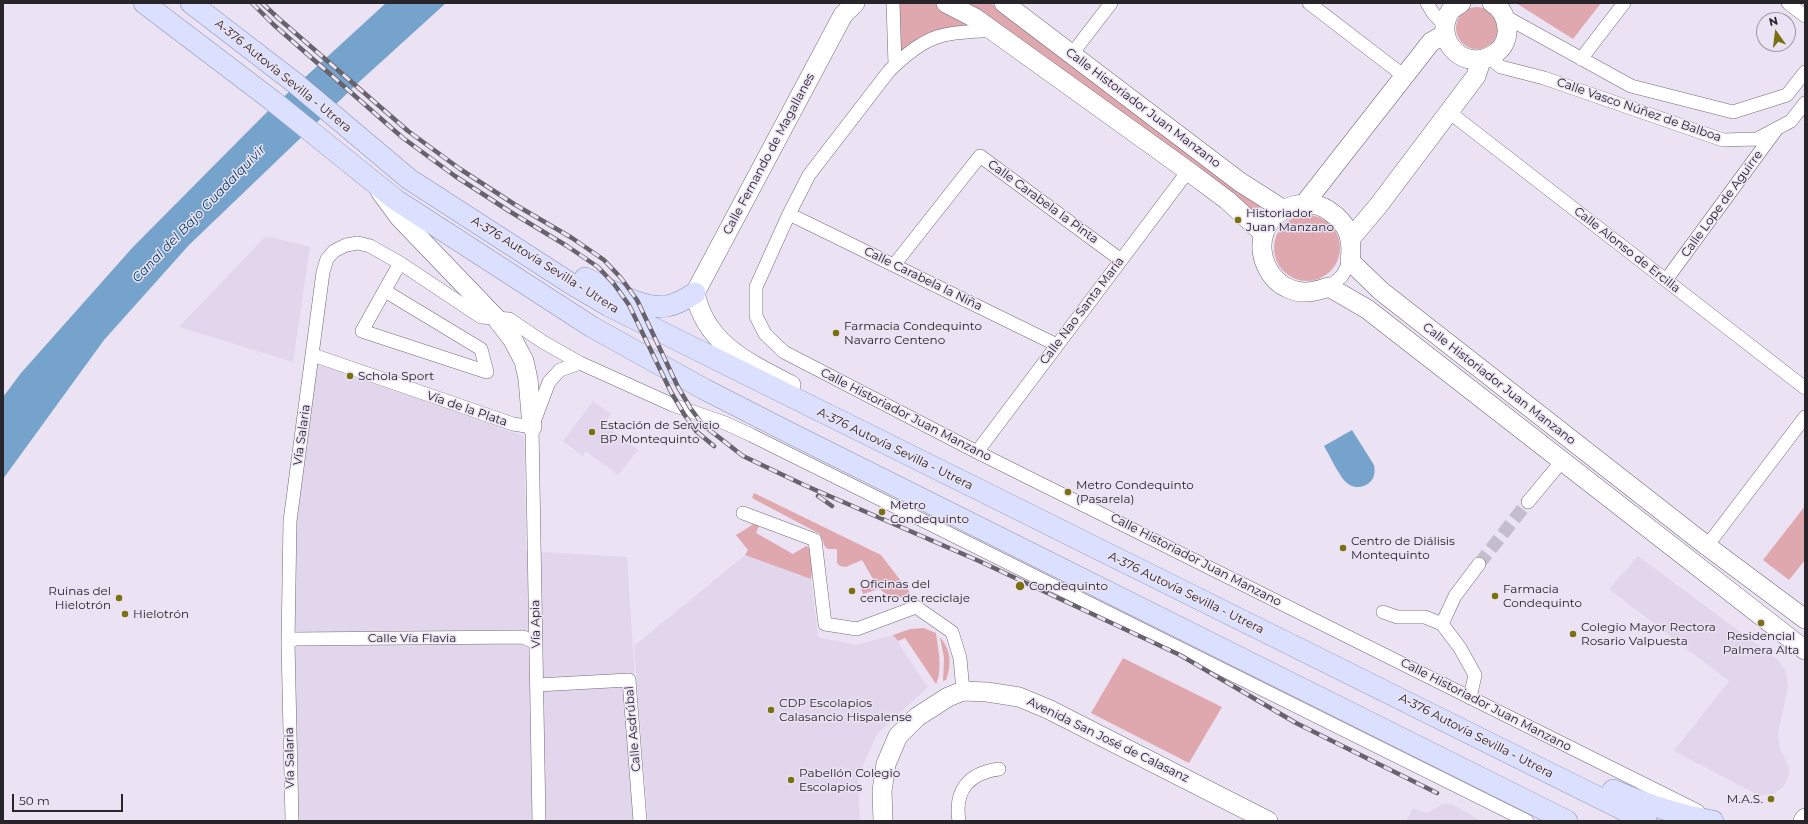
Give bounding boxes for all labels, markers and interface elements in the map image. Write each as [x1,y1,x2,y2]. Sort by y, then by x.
north arrow [1756,12,1796,52]
text: N [1767,13,1779,29]
street label: A-376 Autovía Sevilla - Utrera [212,16,354,136]
street label: Calle Historiador Juan Manzano [1063,45,1223,171]
street label: Calle Fernando de Magallanes [720,71,818,237]
street label: Calle Vasco Núñez de Balboa [1555,75,1723,145]
water label: Canal del Bajo Guadalquivir [129,142,269,286]
street label: Calle Lope de Aguirre [1678,148,1766,260]
street label: Calle Carabela la Pinta [985,157,1101,247]
street label: Calle Alonso de Ercilla [1571,204,1683,296]
place label: Historiador Juan Manzano [1246,206,1334,234]
street label: A-376 Autovía Sevilla - Utrera [468,213,622,317]
marker: Historiador Juan Manzano [1233,215,1243,225]
street label: Calle Carabela la Niña [862,244,984,314]
street label: Calle Nao Santa María [1037,254,1127,368]
place label: Farmacia Condequinto Navarro Centeno [844,319,982,347]
street label: Calle Historiador Juan Manzano [1420,320,1578,448]
marker: Farmacia Condequinto Navarro Centeno [831,328,841,338]
street label: Calle Historiador Juan Manzano [818,365,994,465]
place label: Schola Sport [358,369,434,383]
marker: Schola Sport [345,371,355,381]
street label: Vía de la Plata [425,388,509,430]
street label: Vía Salaria [291,404,313,466]
street label: A-376 Autovía Sevilla - Utrera [815,405,975,493]
place label: Estación de Servicio BP Montequinto [600,418,719,446]
marker: Estación de Servicio BP Montequinto [587,427,597,437]
place label: Metro Condequinto (Pasarela) [1076,478,1194,506]
marker: Metro Condequinto (Pasarela) [1063,487,1073,497]
place label: Metro Condequinto [890,498,969,526]
marker: Metro Condequinto [877,507,887,517]
street label: Calle Historiador Juan Manzano [1108,510,1284,610]
place label: Centro de Diálisis Montequinto [1351,534,1455,562]
marker: Centro de Diálisis Montequinto [1338,543,1348,553]
street label: A-376 Autovía Sevilla - Utrera [1106,549,1266,637]
place label: Oficinas del centro de reciclaje [860,577,970,605]
place label: Condequinto [1029,579,1108,593]
marker: Condequinto [1014,580,1026,592]
place label: Farmacia Condequinto [1503,582,1582,610]
place label: Ruinas del Hielotrón [48,584,111,612]
marker: Oficinas del centro de reciclaje [847,586,857,596]
marker: Farmacia Condequinto [1490,591,1500,601]
marker: Ruinas del Hielotrón [114,593,124,603]
street label: Vía Apia [528,600,544,648]
place label: Hielotrón [133,607,189,621]
marker: Hielotrón [120,609,130,619]
marker: Residencial Palmera Alta [1756,618,1766,628]
place label: Colegio Mayor Rectora Rosario Valpuesta [1581,620,1716,648]
marker: Colegio Mayor Rectora Rosario Valpuesta [1568,629,1578,639]
place label: Residencial Palmera Alta [1723,629,1799,657]
street label: Calle Vía Flavia [368,631,456,645]
street label: Calle Historiador Juan Manzano [1398,655,1574,755]
street label: Calle Asdrúbal [622,685,644,773]
street label: A-376 Autovía Sevilla - Utrera [1396,691,1556,781]
street label: Avenida San José de Calasanz [1025,694,1191,786]
place label: CDP Escolapios Calasancio Hispalense [779,696,912,724]
marker: CDP Escolapios Calasancio Hispalense [766,705,776,715]
street label: Vía Salaria [282,727,298,789]
place label: Pabellón Colegio Escolapios [799,766,900,794]
marker: Pabellón Colegio Escolapios [786,775,796,785]
scale bar [14,786,125,812]
place label: M.A.S. [1727,792,1763,806]
text: 50 m [19,793,50,808]
marker: M.A.S. [1766,794,1776,804]

